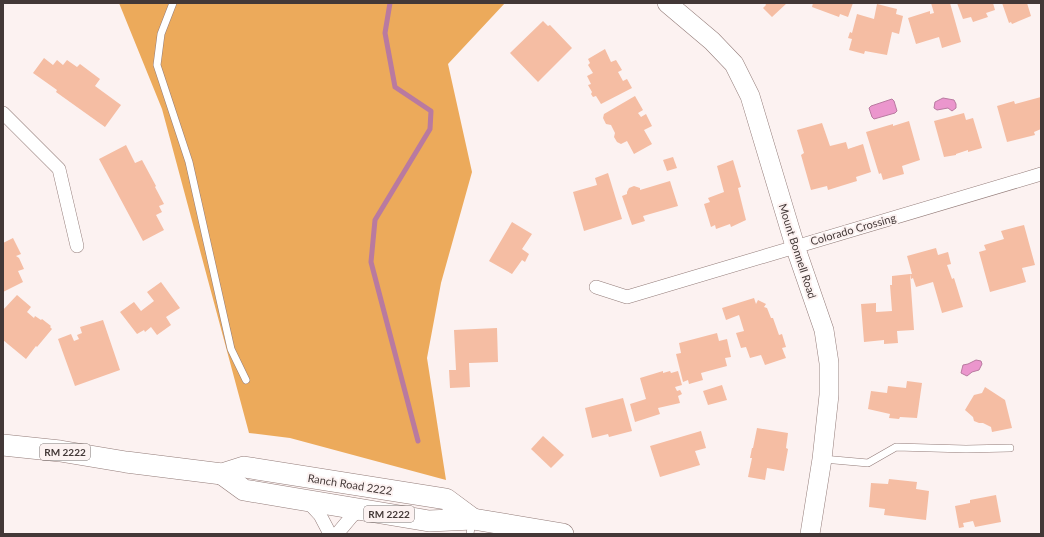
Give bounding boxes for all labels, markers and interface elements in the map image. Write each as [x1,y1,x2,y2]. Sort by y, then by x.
street label: Mount Bonnell Road [777,202,819,300]
street label: Colorado Crossing [809,211,897,247]
road number: RM 2222 [40,444,90,460]
street label: Ranch Road 2222 [307,471,393,497]
road number: RM 2222 [364,506,414,522]

